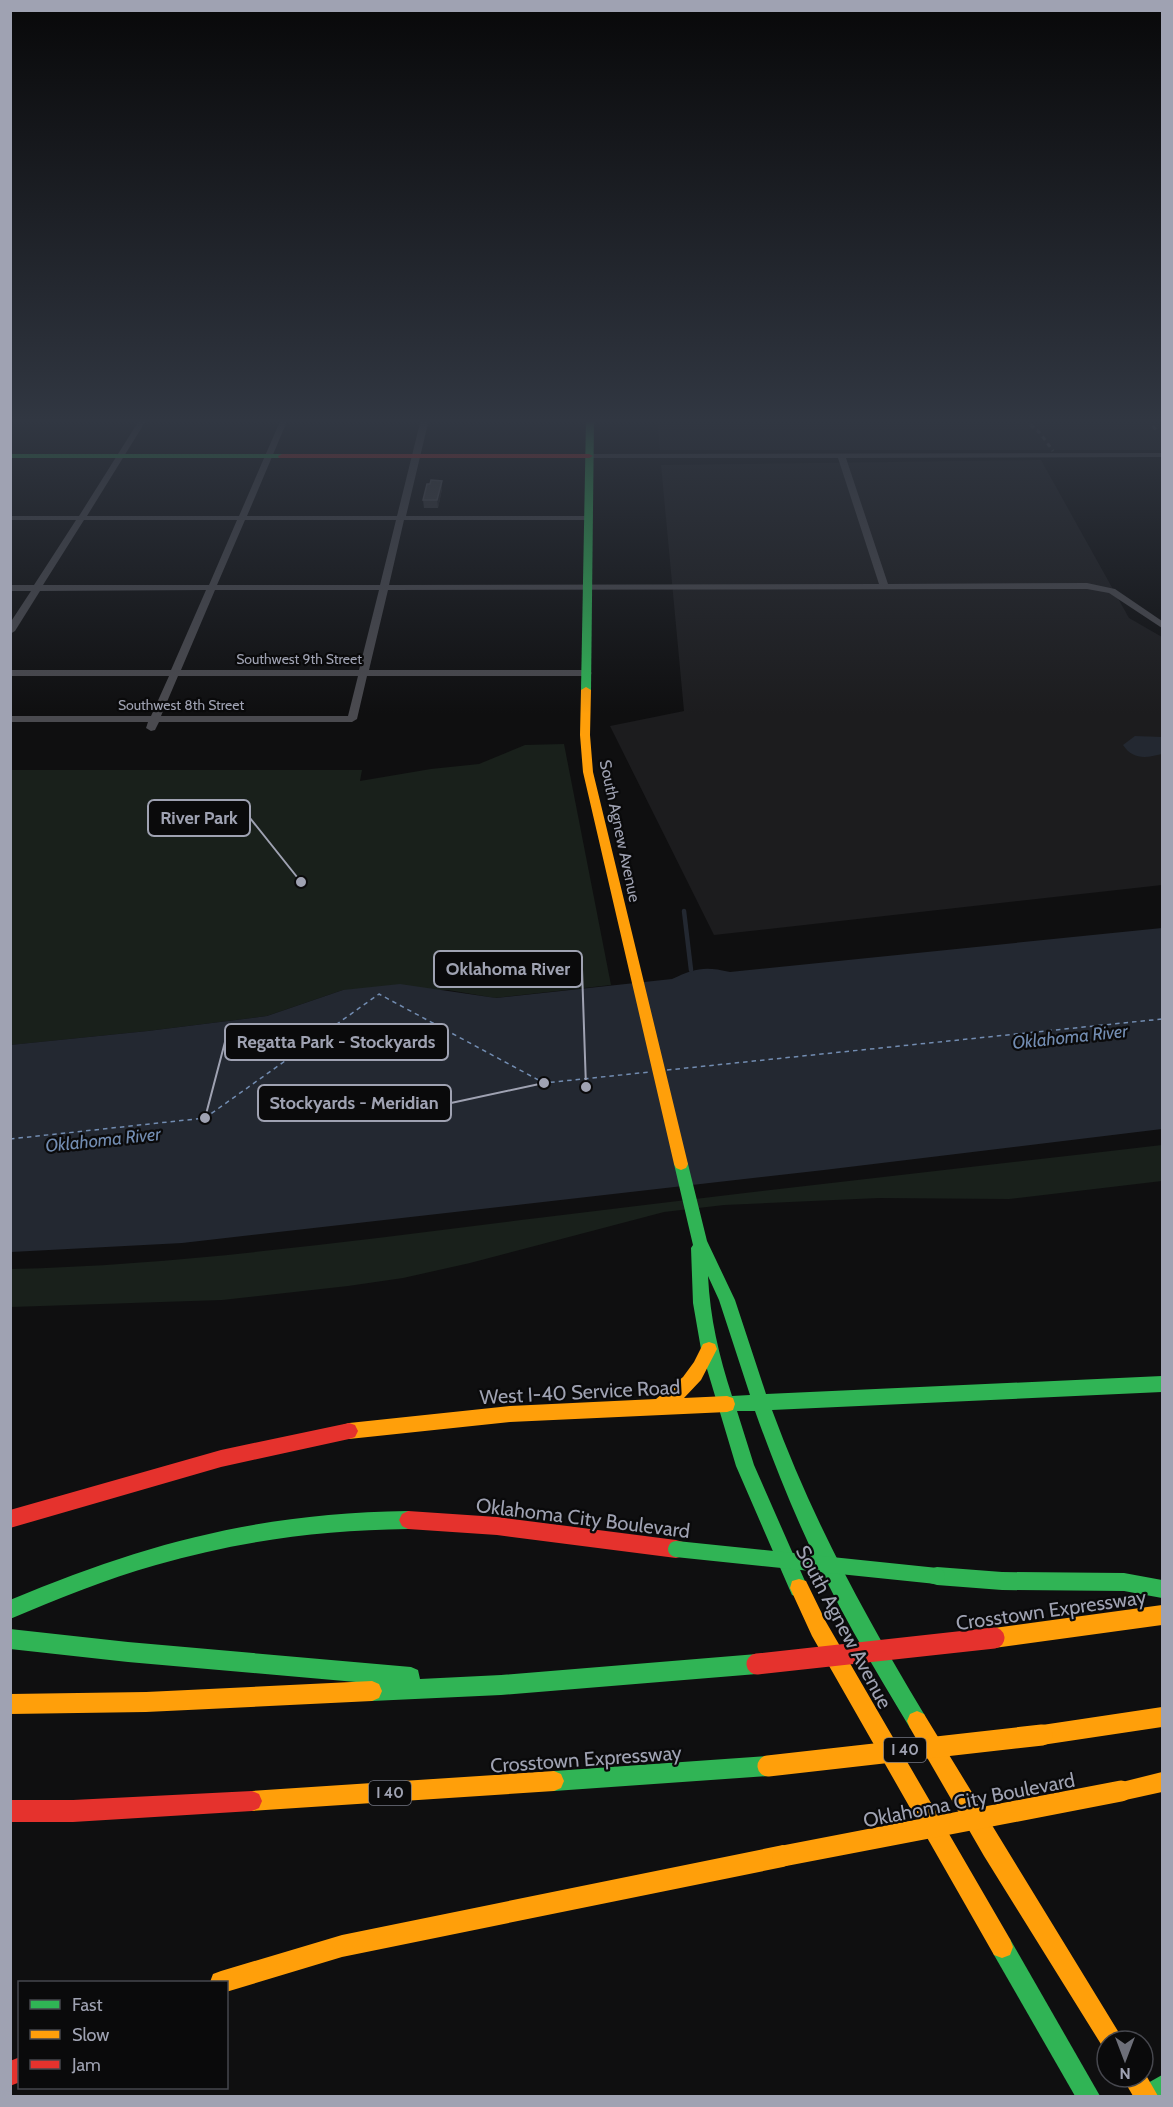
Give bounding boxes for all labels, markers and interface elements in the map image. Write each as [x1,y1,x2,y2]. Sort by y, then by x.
street label: Southwest 9th Street [236,650,362,668]
street label: Southwest 8th Street [118,696,244,714]
street label: South Agnew Avenue [596,758,644,904]
callout: River Park [148,800,250,836]
text: River Park [160,807,238,829]
callout: Oklahoma River [434,951,582,987]
text: Oklahoma River [446,958,570,980]
water label: Oklahoma River [1011,1020,1130,1054]
callout: Regatta Park - Stockyards [225,1024,448,1060]
text: Regatta Park - Stockyards [237,1031,436,1053]
callout: Stockyards - Meridian [258,1085,451,1121]
text: Stockyards - Meridian [269,1092,439,1114]
water label: Oklahoma River [44,1123,163,1157]
street label: West I-40 Service Road [479,1375,681,1409]
street label: Oklahoma City Boulevard [475,1493,691,1543]
street label: South Agnew Avenue [791,1541,897,1713]
street label: Crosstown Expressway [954,1585,1148,1635]
road number: I 40 [884,1738,926,1762]
street label: Crosstown Expressway [489,1740,683,1778]
street label: Oklahoma City Boulevard [861,1768,1077,1832]
road number: I 40 [369,1781,411,1805]
legend [18,1981,228,2089]
text: Fast [72,1994,103,2016]
text: Slow [72,2024,109,2046]
north arrow [1095,2029,1155,2089]
text: Jam [71,2054,101,2076]
text: N [1119,2064,1131,2083]

